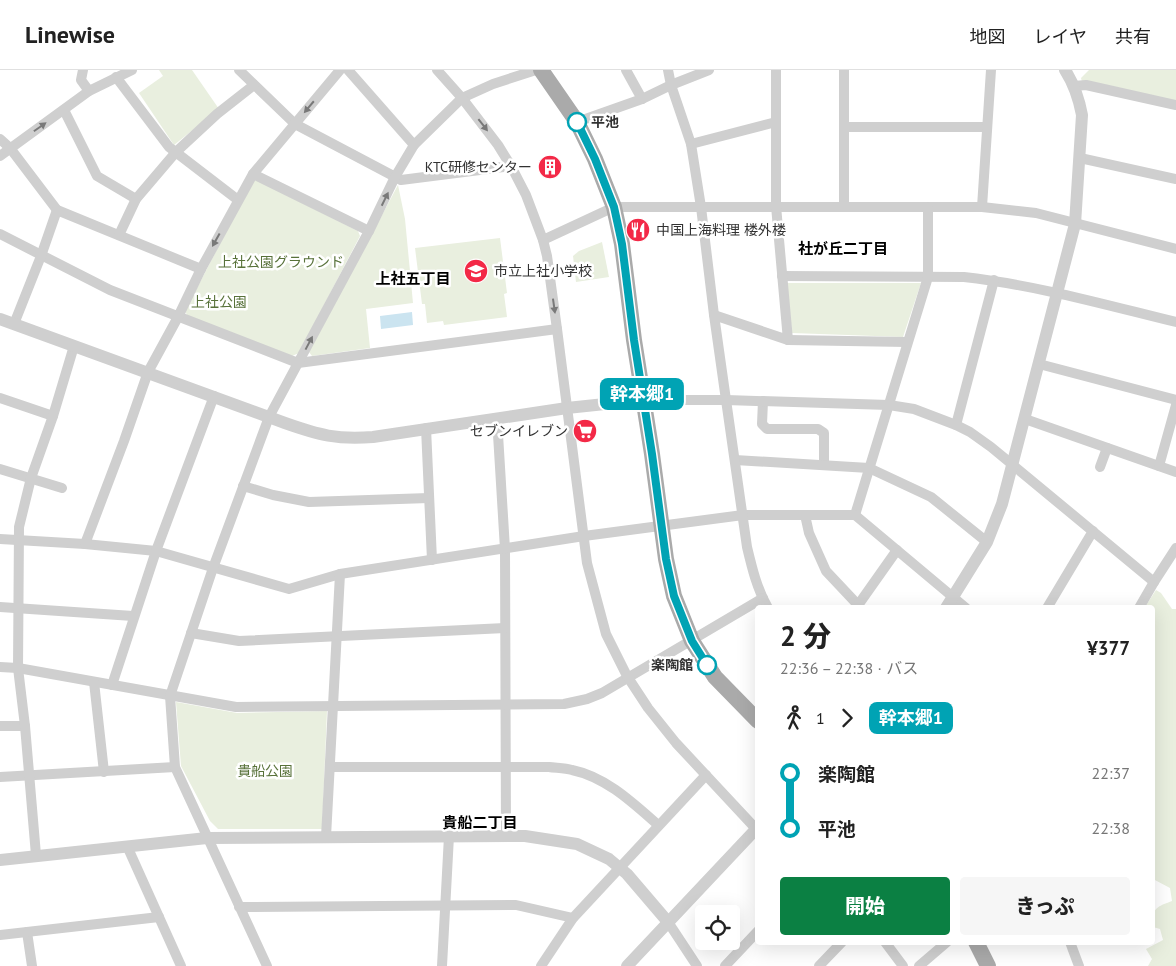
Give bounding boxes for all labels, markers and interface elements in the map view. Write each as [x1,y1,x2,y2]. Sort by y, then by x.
text: Linewise [25,19,115,50]
text: 地図 [970,25,1006,48]
text: レイヤ [1034,25,1087,48]
text: 共有 [1115,25,1151,48]
one-way arrow [303,101,314,114]
marker: 平池 [567,112,587,132]
place label: 平池 [591,113,619,131]
one-way arrow [477,118,488,131]
one-way arrow [33,122,47,132]
building icon: KTC研修センター [537,154,563,180]
place label: KTC研修センター [425,158,532,176]
one-way arrow [381,192,389,206]
restaurant icon: 中国上海料理 楼外楼 [625,217,651,243]
place label: 中国上海料理 楼外楼 [656,221,787,239]
one-way arrow [212,233,220,247]
district label: 社が丘二丁目 [798,239,888,258]
park label: 上社公園グラウンド [218,253,344,271]
school or university icon: 市立上社小学校 [463,258,489,284]
place label: 市立上社小学校 [494,262,592,280]
district label: 上社五丁目 [375,269,451,288]
park label: 上社公園 [191,293,247,311]
one-way arrow [550,298,558,314]
one-way arrow [305,336,313,350]
line badge: 幹本郷1 [607,378,677,410]
text: 幹本郷1 [610,382,674,405]
supermarket icon: セブンイレブン [572,418,598,444]
place label: セブンイレブン [470,422,568,440]
text: 2 分 [780,617,831,654]
text: ¥377 [1087,636,1130,660]
marker: 楽陶館 [697,655,717,675]
place label: 楽陶館 [651,656,693,674]
text: 22:36 – 22:38 · バス [780,658,918,678]
icon: walk [780,704,808,732]
icon: forward [833,704,861,732]
text: 幹本郷1 [879,706,943,729]
text: 1 [816,708,825,728]
park label: 貴船公園 [237,762,293,780]
text: 楽陶館 [818,762,875,786]
text: 22:37 [1092,763,1130,783]
district label: 貴船二丁目 [442,813,518,832]
text: 平池 [818,817,856,841]
text: 22:38 [1092,818,1130,838]
button: 開始 [780,877,950,935]
button: きっぷ [960,877,1130,935]
map controls [695,905,740,950]
button: locate [695,905,740,950]

